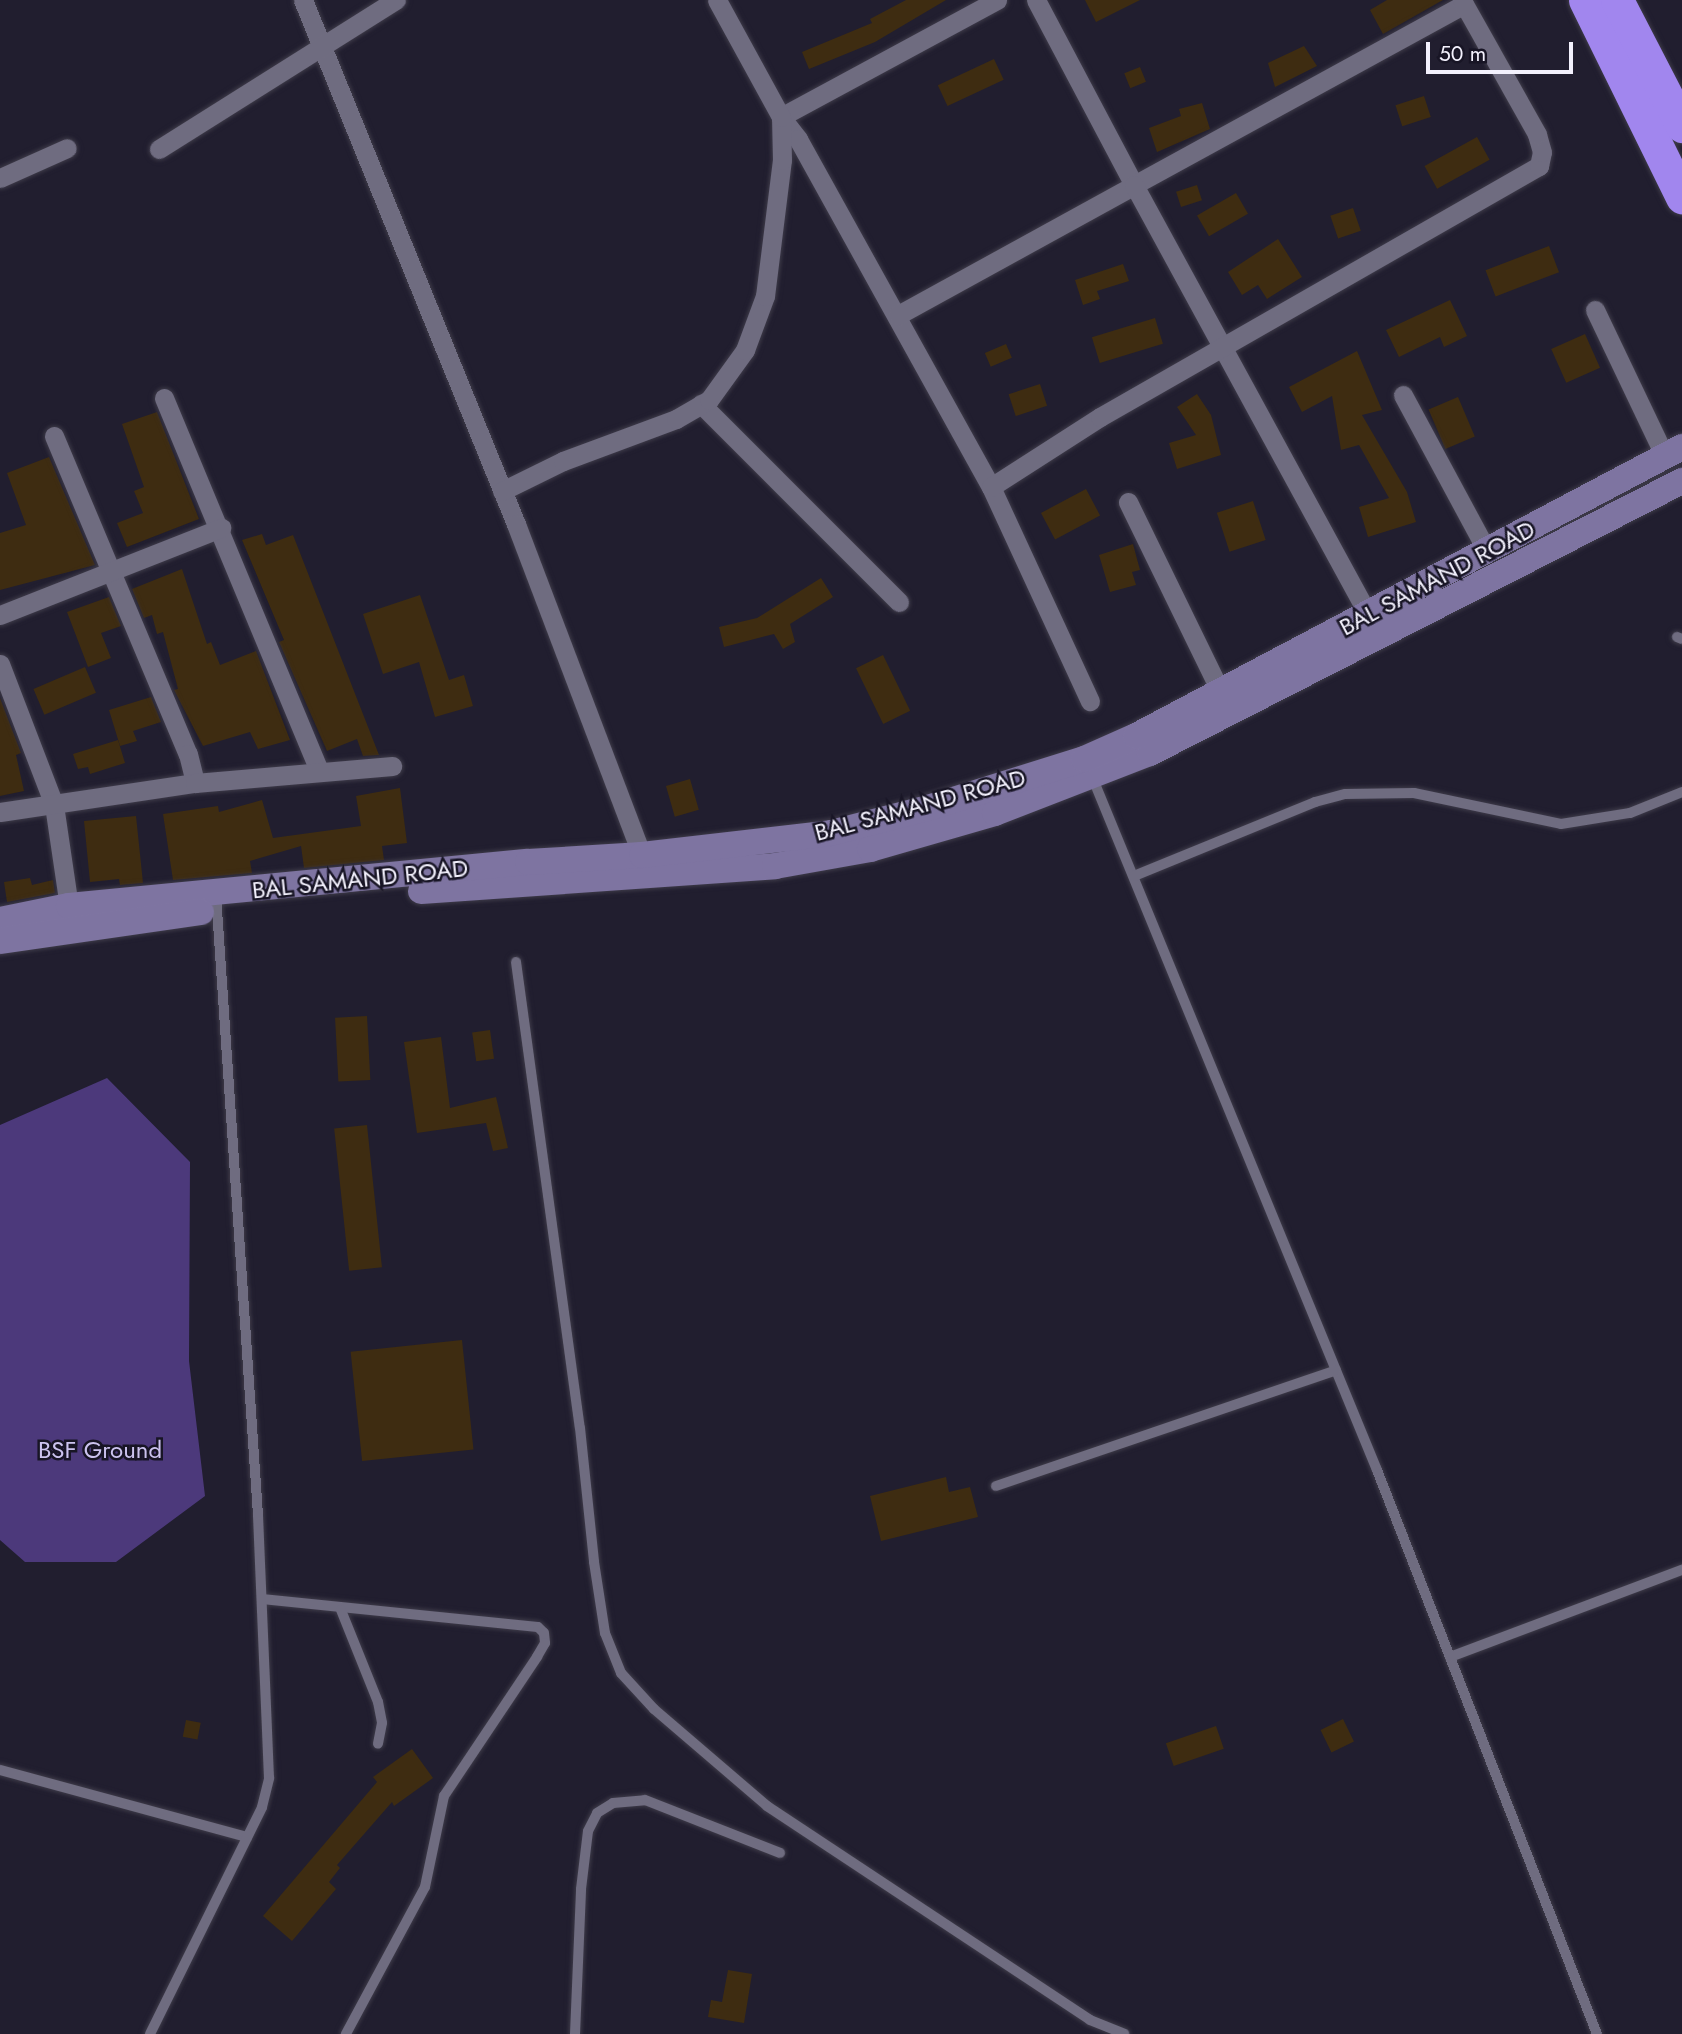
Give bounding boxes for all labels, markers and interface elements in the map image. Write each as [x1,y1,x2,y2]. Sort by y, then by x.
scale bar [1430,28,1577,72]
text: 50 m [1439,39,1486,69]
street label: BAL SAMAND ROAD [1334,514,1540,642]
street label: BAL SAMAND ROAD [811,763,1029,847]
street label: BAL SAMAND ROAD [251,853,469,905]
park label: BSF Ground [38,1436,162,1464]

